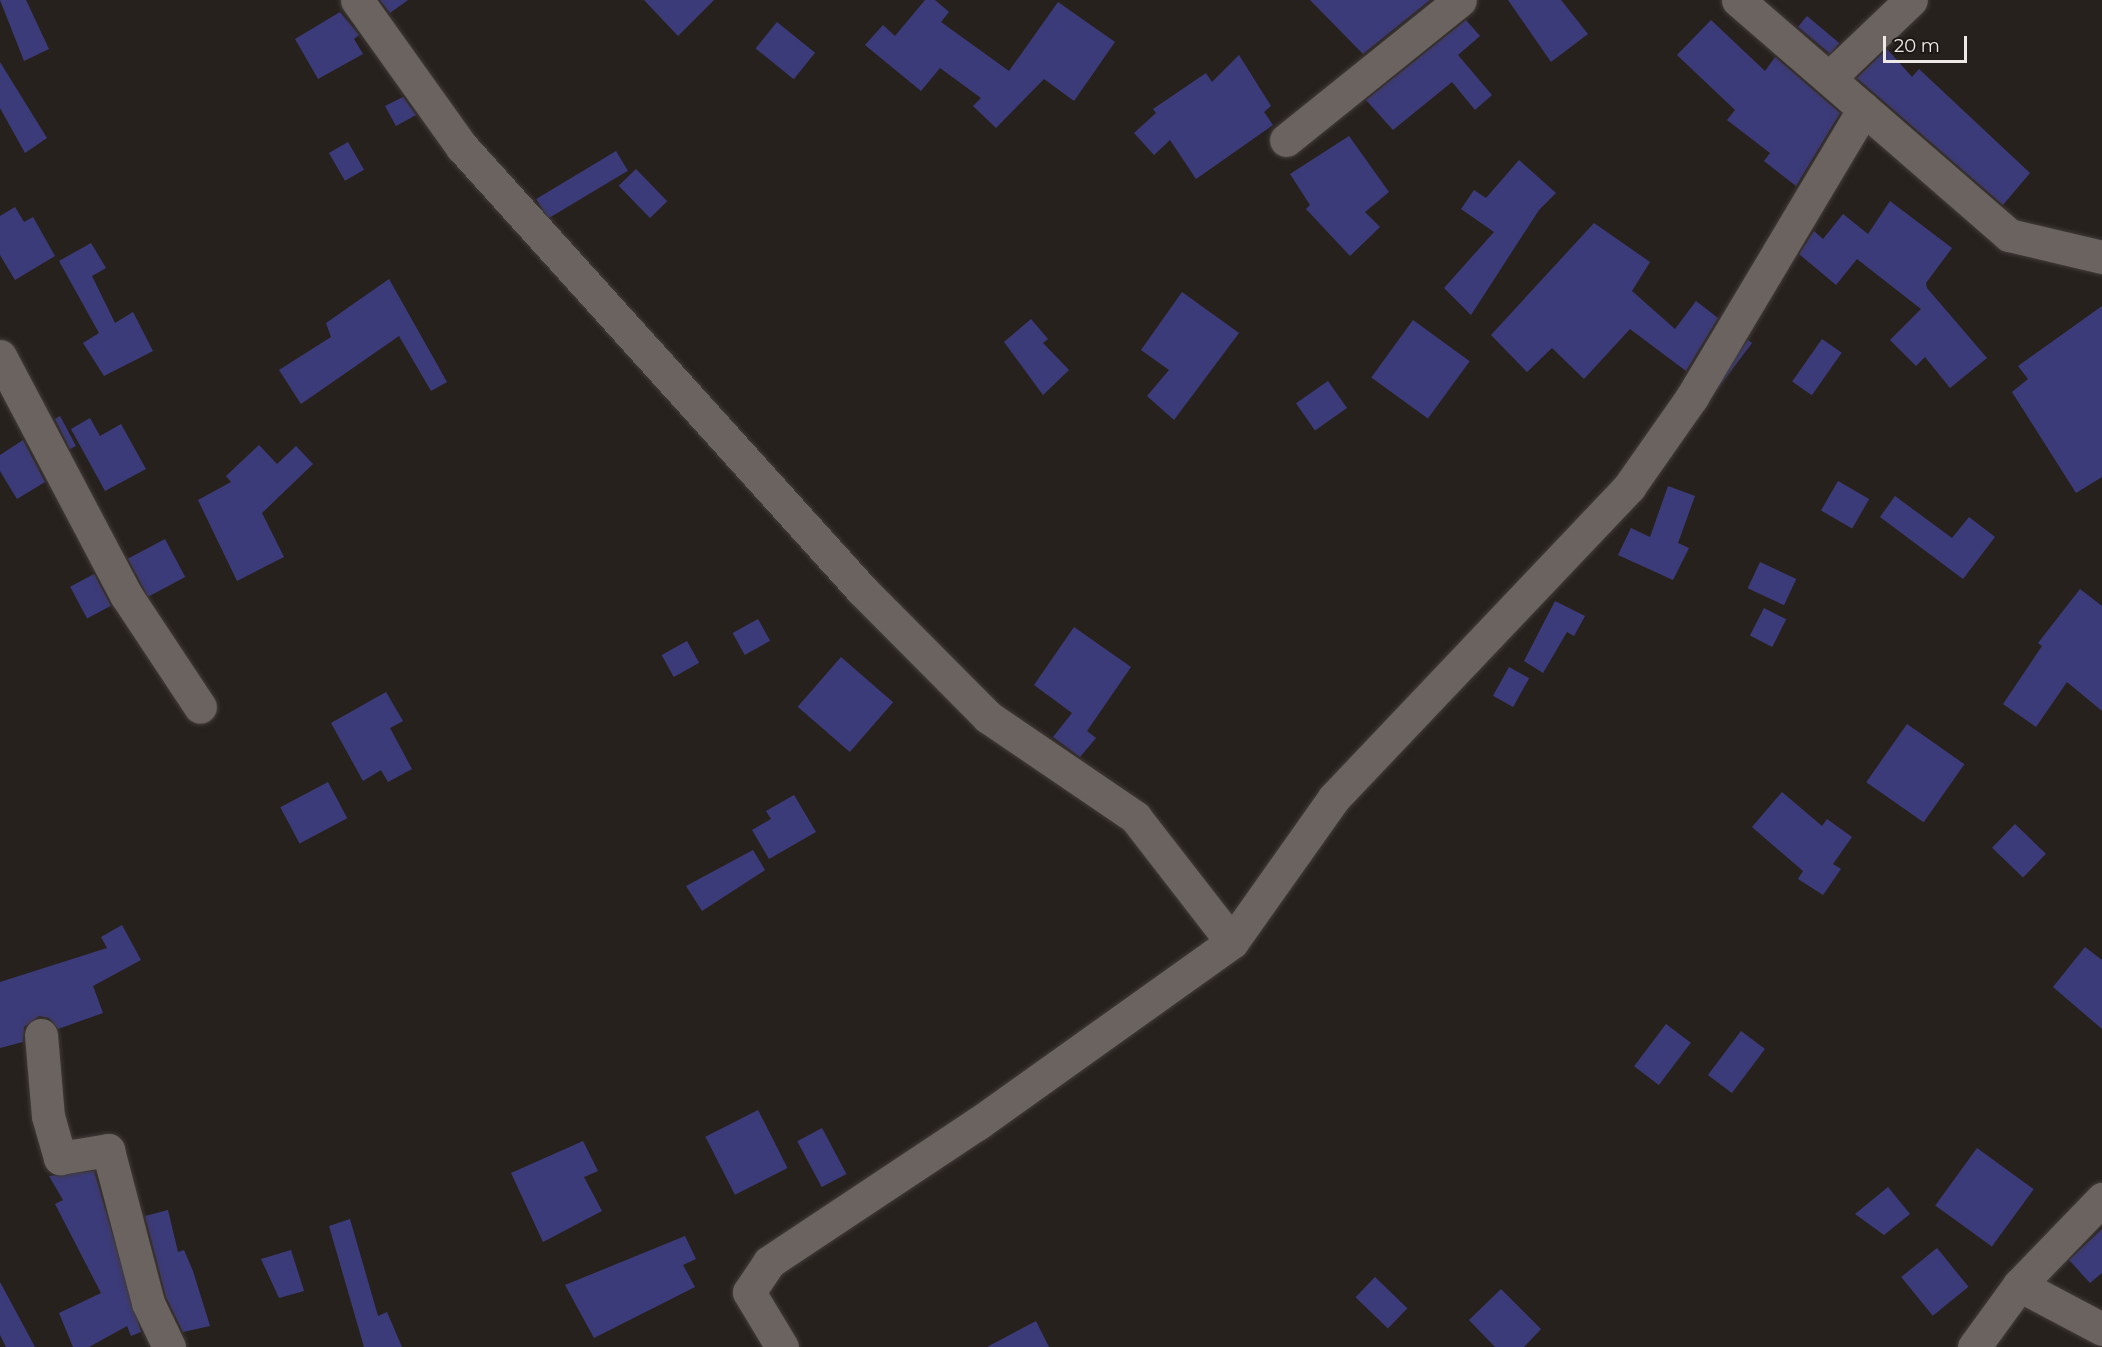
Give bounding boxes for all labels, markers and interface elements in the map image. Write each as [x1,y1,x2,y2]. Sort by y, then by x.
scale bar [1886,24,1970,62]
text: 20 m [1894,35,1940,57]

